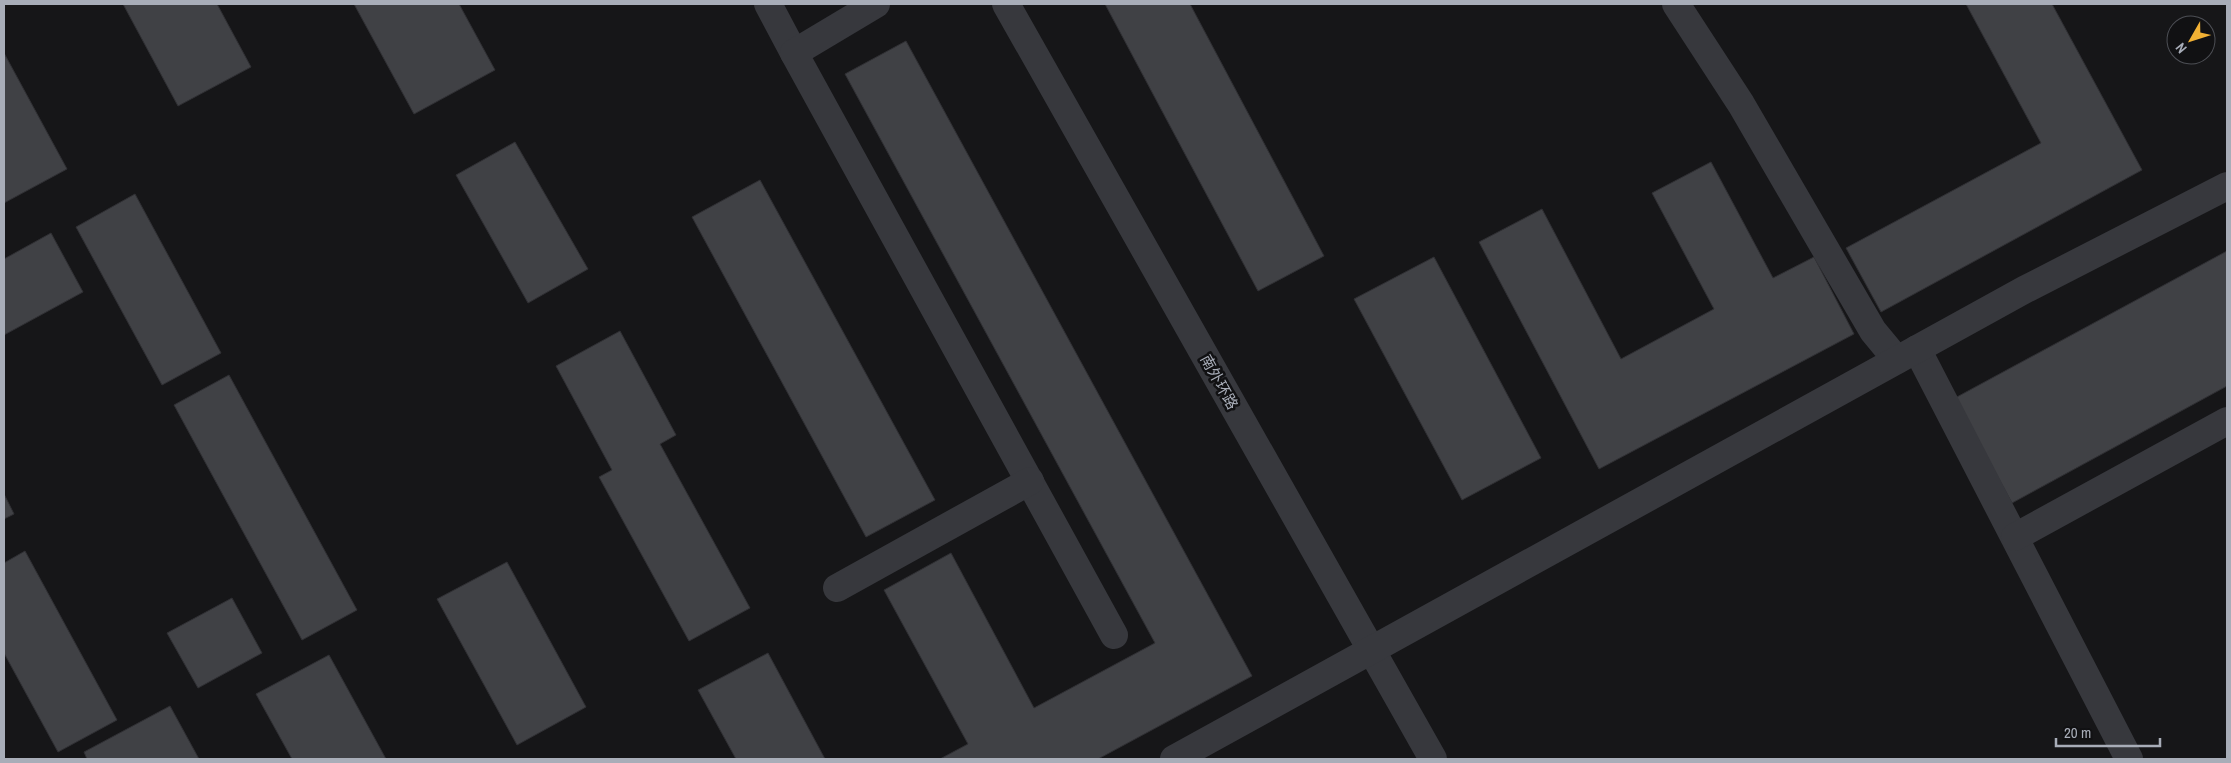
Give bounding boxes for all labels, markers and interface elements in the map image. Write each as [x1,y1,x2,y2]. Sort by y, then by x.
north arrow [2166,15,2216,65]
text: N [2171,39,2191,57]
street label: 南外环路 [1196,350,1243,413]
scale bar [2056,716,2160,748]
text: 20 m [2064,722,2091,743]

